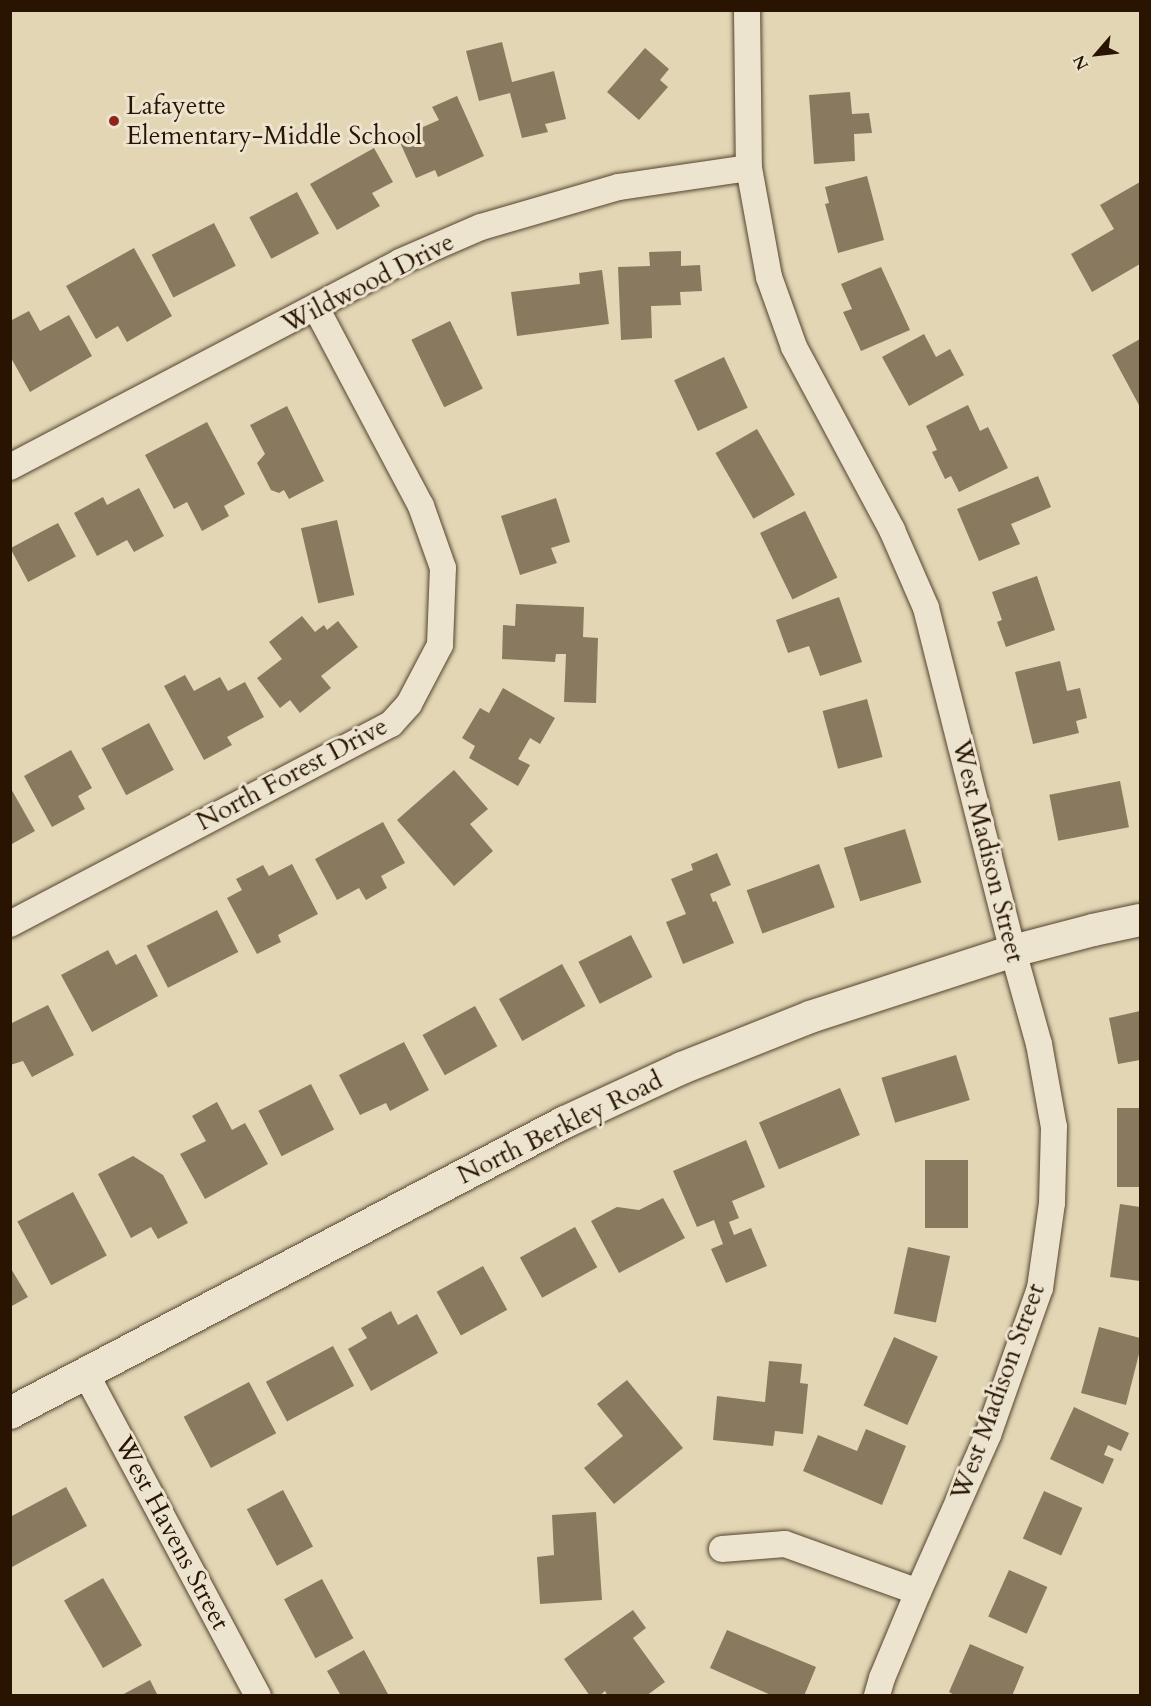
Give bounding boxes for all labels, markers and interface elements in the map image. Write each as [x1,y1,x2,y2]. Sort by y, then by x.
north arrow [1067,24,1127,84]
text: N [1068,51,1094,74]
place label: Lafayette Elementary-Middle School [126,90,422,152]
marker: Lafayette Elementary-Middle School [107,114,121,128]
street label: Wildwood Drive [277,226,459,340]
street label: North Forest Drive [191,710,393,838]
street label: West Madison Street [945,736,1031,966]
street label: North Berkley Road [452,1065,668,1191]
street label: West Madison Street [944,1279,1052,1505]
street label: West Havens Street [108,1431,236,1635]

